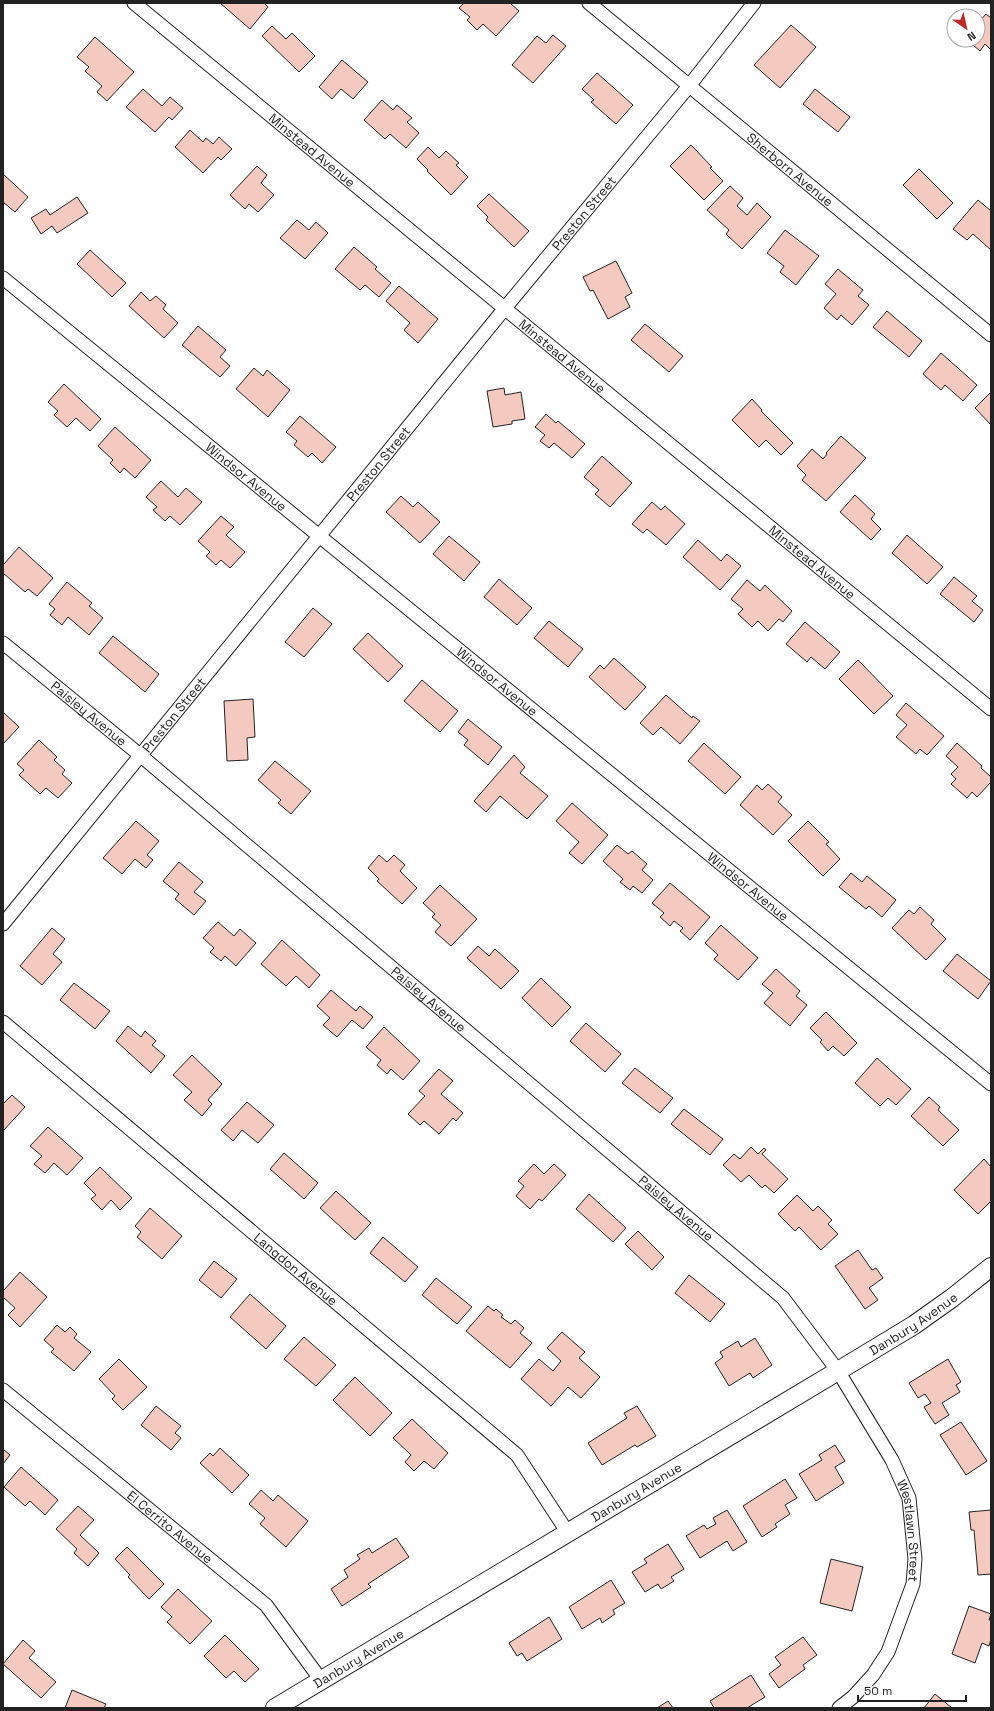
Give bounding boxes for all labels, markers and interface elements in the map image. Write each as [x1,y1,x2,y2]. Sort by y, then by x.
north arrow [946,8,986,48]
text: N [965,28,979,44]
street label: Minstead Avenue [265,109,359,191]
street label: Sherborn Avenue [744,129,837,210]
street label: Preston Street [548,172,620,254]
street label: Minstead Avenue [516,315,609,397]
street label: Preston Street [343,423,414,504]
street label: Windsor Avenue [202,438,290,515]
street label: Minstead Avenue [766,521,859,603]
street label: Windsor Avenue [453,643,541,719]
street label: Preston Street [138,674,209,756]
street label: Paisley Avenue [47,677,130,749]
street label: Windsor Avenue [704,848,792,924]
street label: Paisley Avenue [388,962,470,1035]
street label: Paisley Avenue [635,1171,717,1245]
street label: Langdon Avenue [250,1229,341,1309]
street label: Danbury Avenue [866,1288,961,1359]
street label: Danbury Avenue [588,1458,685,1525]
street label: Westlawn Street [893,1477,924,1582]
street label: El Cerrito Avenue [124,1487,217,1567]
street label: Danbury Avenue [310,1625,407,1692]
scale bar [858,1677,966,1703]
text: 50 m [864,1683,892,1699]

